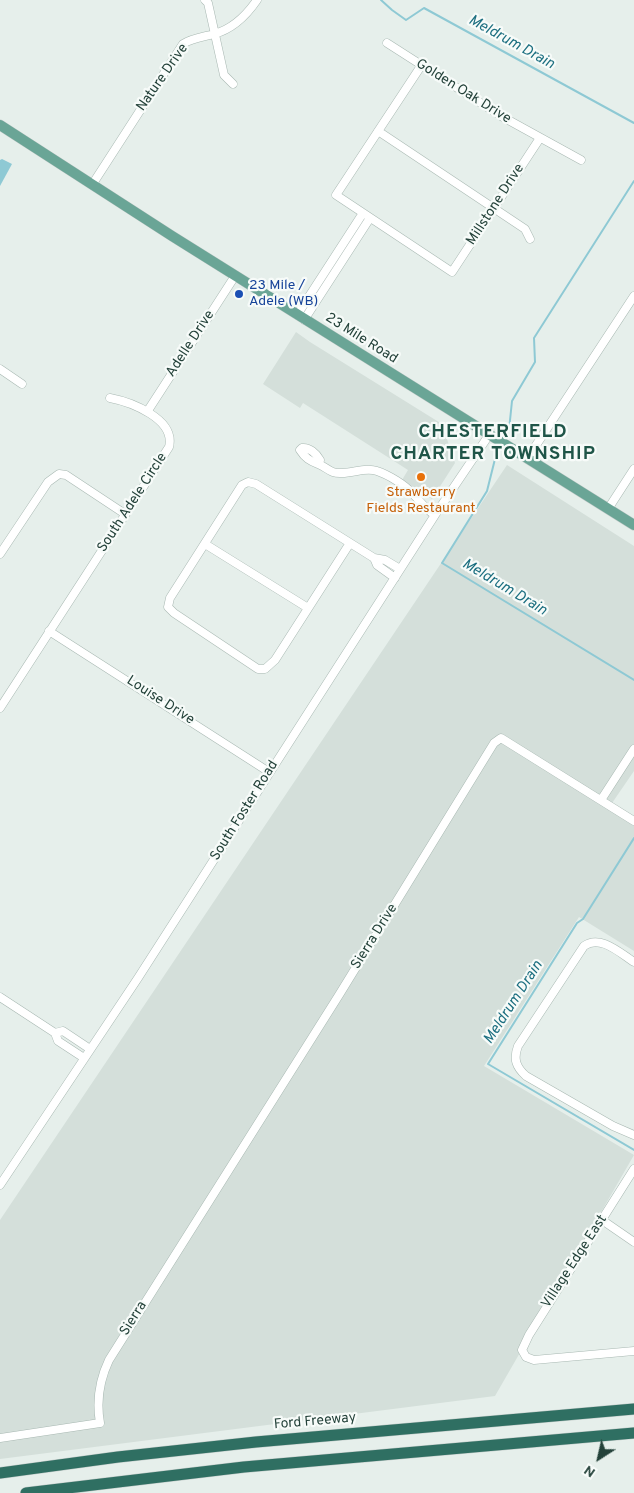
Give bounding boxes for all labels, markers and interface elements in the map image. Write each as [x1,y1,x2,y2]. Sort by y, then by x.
water label: Meldrum Drain [465,12,557,74]
street label: Nature Drive [134,41,192,115]
street label: Golden Oak Drive [412,56,514,128]
street label: Millstone Drive [463,161,529,249]
place label: 23 Mile / Adele (WB) [249,278,318,310]
marker: 23 Mile / Adele (WB) [233,288,245,300]
street label: Adelle Drive [163,308,219,380]
street label: 23 Mile Road [322,310,400,368]
district label: CHESTERFIELD CHARTER TOWNSHIP [388,422,598,466]
street label: South Adele Circle [95,450,171,556]
marker: Strawberry Fields Restaurant [415,471,427,483]
place label: Strawberry Fields Restaurant [366,485,476,518]
water label: Meldrum Drain [458,556,550,620]
street label: Louise Drive [123,673,197,729]
street label: South Foster Road [207,758,283,864]
street label: Sierra Drive [348,901,402,973]
water label: Meldrum Drain [480,958,548,1048]
street label: Village Edge East [539,1212,611,1312]
street label: Sierra [117,1299,151,1339]
street label: Ford Freeway [273,1410,357,1434]
north arrow [574,1433,624,1483]
text: N [581,1461,599,1481]

